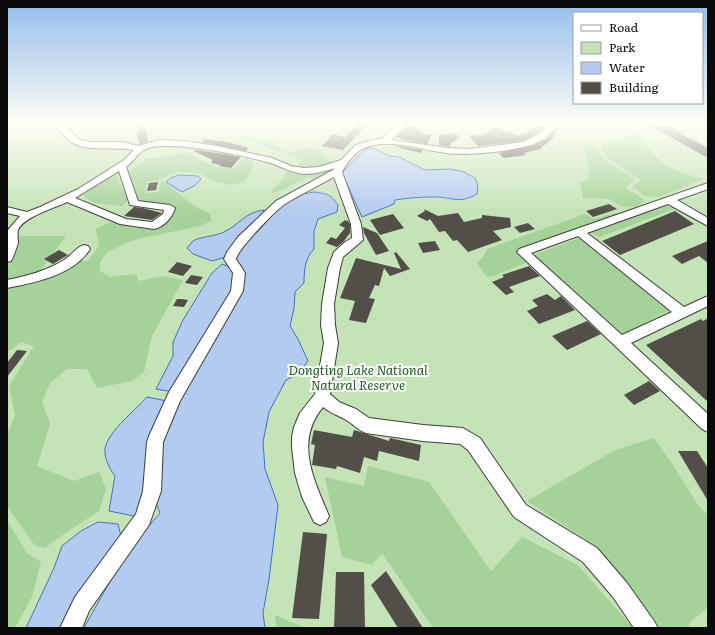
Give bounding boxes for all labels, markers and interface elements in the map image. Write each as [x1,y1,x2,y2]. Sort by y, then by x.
legend [573,12,703,104]
text: Road [609,18,639,36]
text: Park [609,38,636,56]
text: Water [609,58,645,76]
text: Building [609,78,659,96]
park label: Dongting Lake National Natural Reserve [288,360,428,394]

